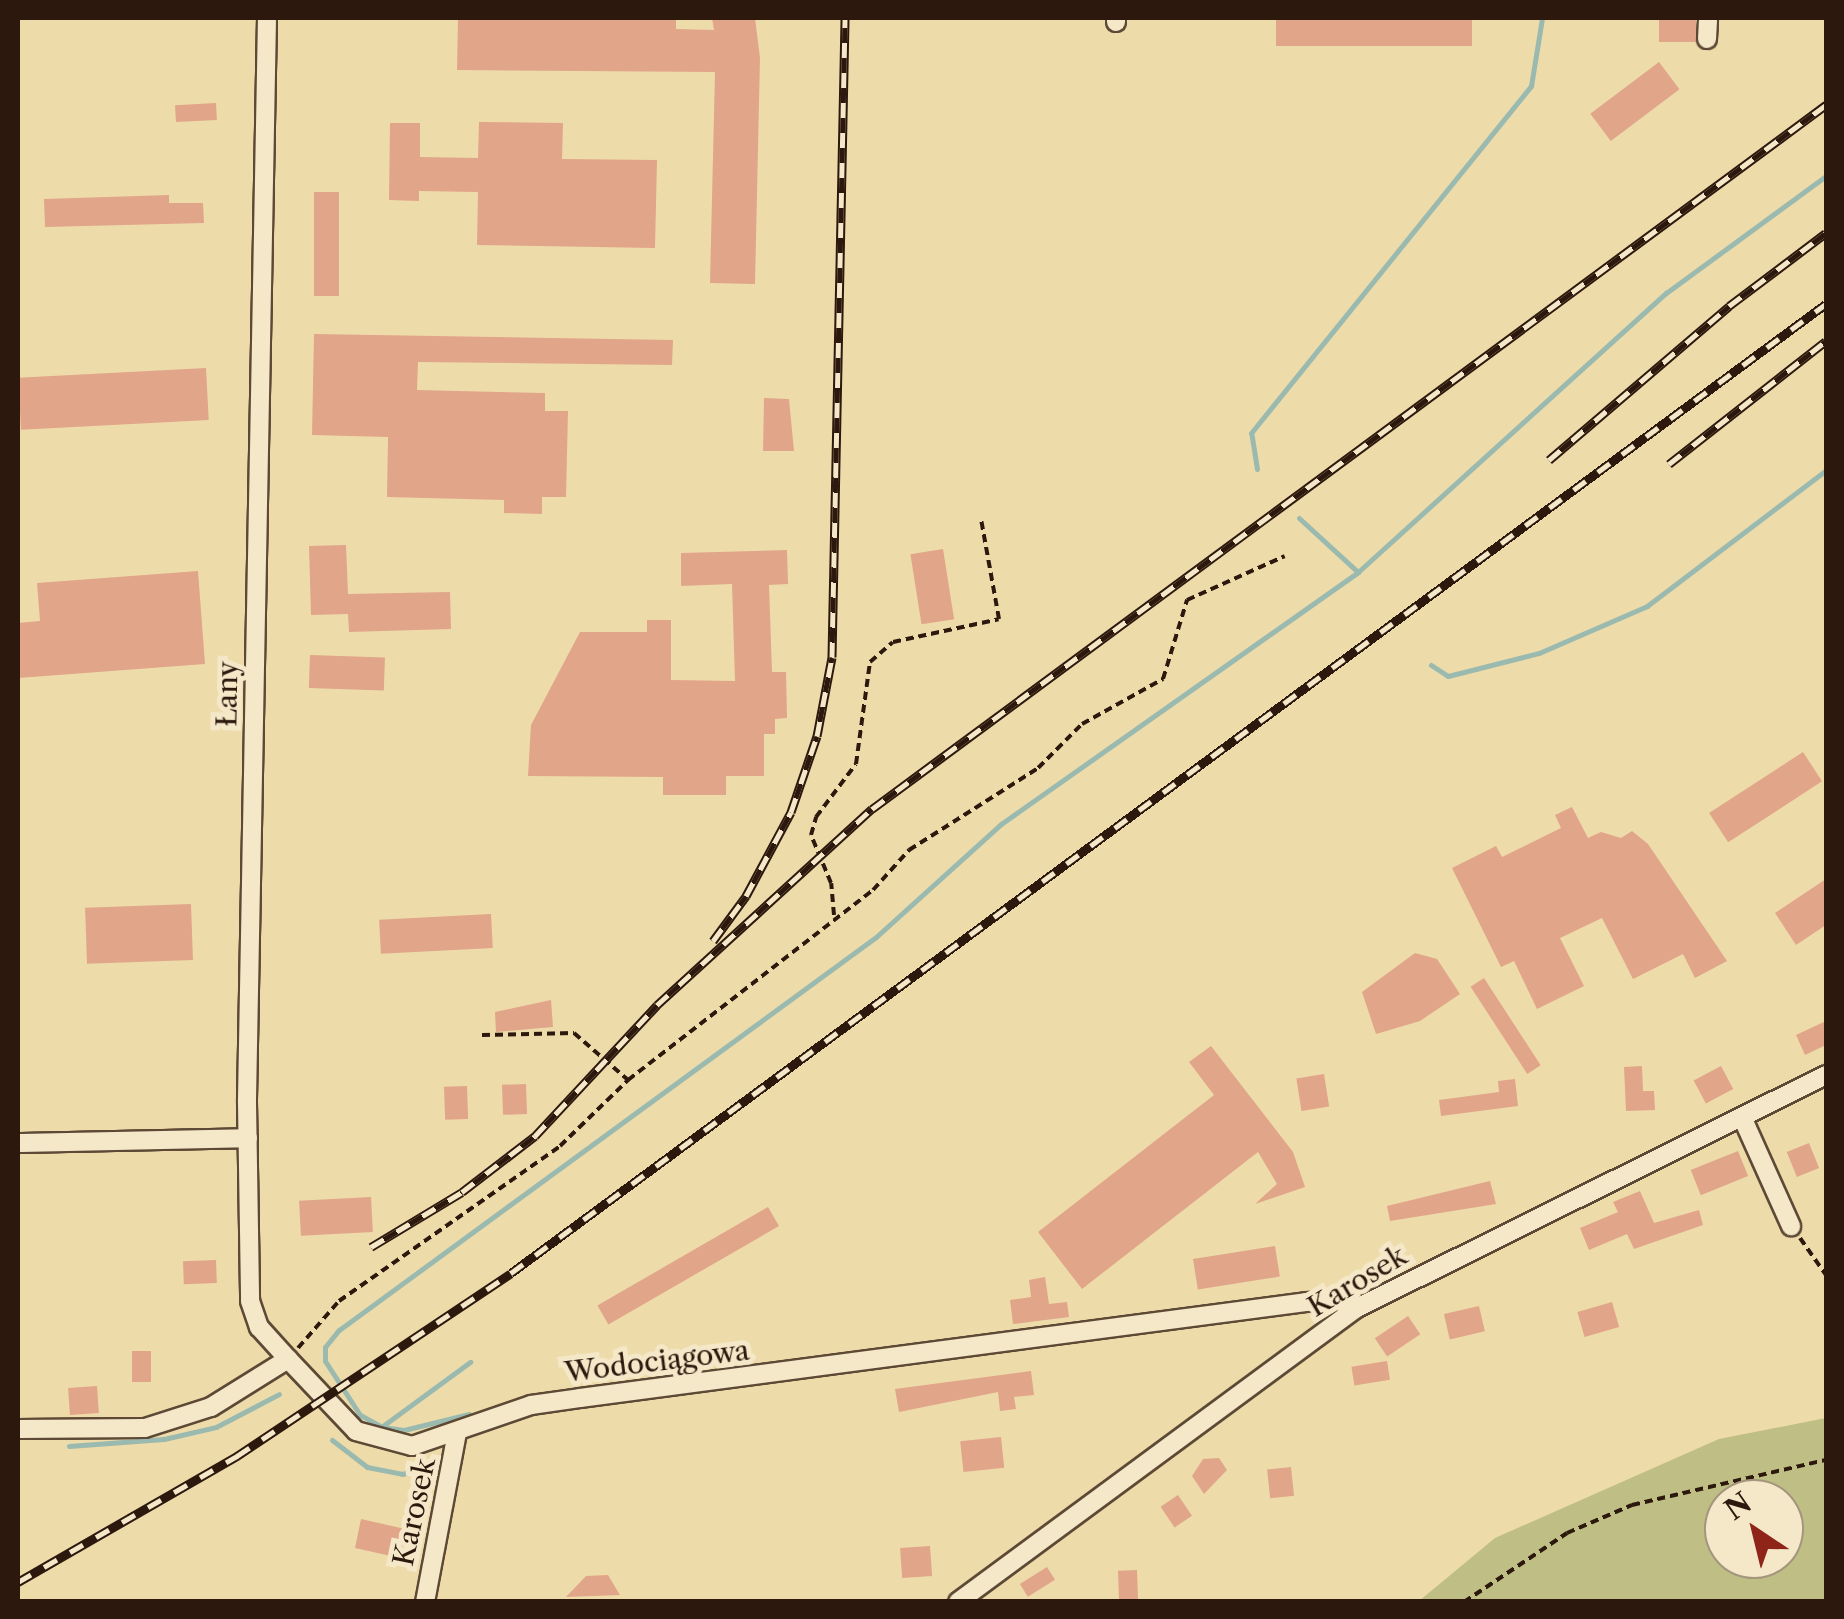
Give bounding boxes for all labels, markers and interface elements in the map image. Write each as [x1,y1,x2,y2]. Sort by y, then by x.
street label: Łany [210,661,244,727]
street label: Karosek [1302,1238,1412,1324]
street label: Wodociągowa [563,1333,751,1389]
street label: Karosek [386,1455,442,1569]
north arrow [1704,1479,1804,1579]
text: N [1718,1485,1758,1527]

